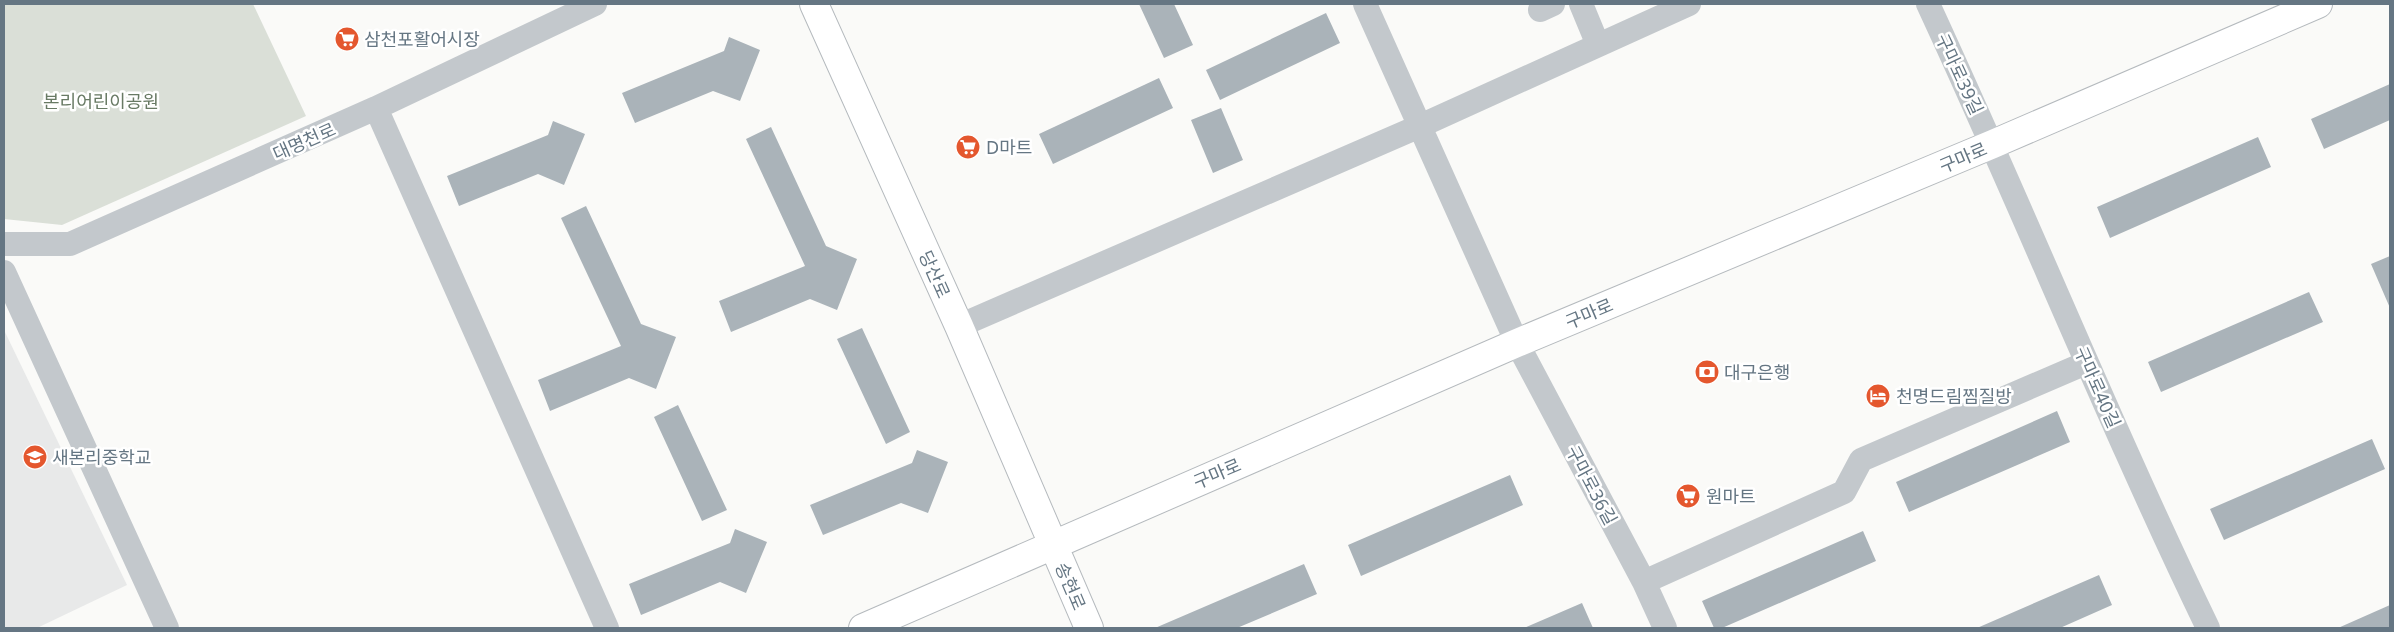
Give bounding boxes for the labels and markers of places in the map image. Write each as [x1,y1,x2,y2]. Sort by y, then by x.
supermarket icon: 삼천포활어시장 [334,26,360,52]
place label: 삼천포활어시장 [364,27,480,51]
supermarket icon: D마트 [955,134,981,160]
place label: D마트 [986,135,1032,159]
bank icon: 대구은행 [1694,359,1720,385]
place label: 대구은행 [1724,360,1790,384]
hotel icon: 천명드림찜질방 [1865,383,1891,409]
place label: 천명드림찜질방 [1896,384,2012,408]
school or university icon: 새본리중학교 [22,444,48,470]
place label: 새본리중학교 [52,445,151,469]
supermarket icon: 원마트 [1675,483,1701,509]
place label: 원마트 [1706,484,1756,508]

